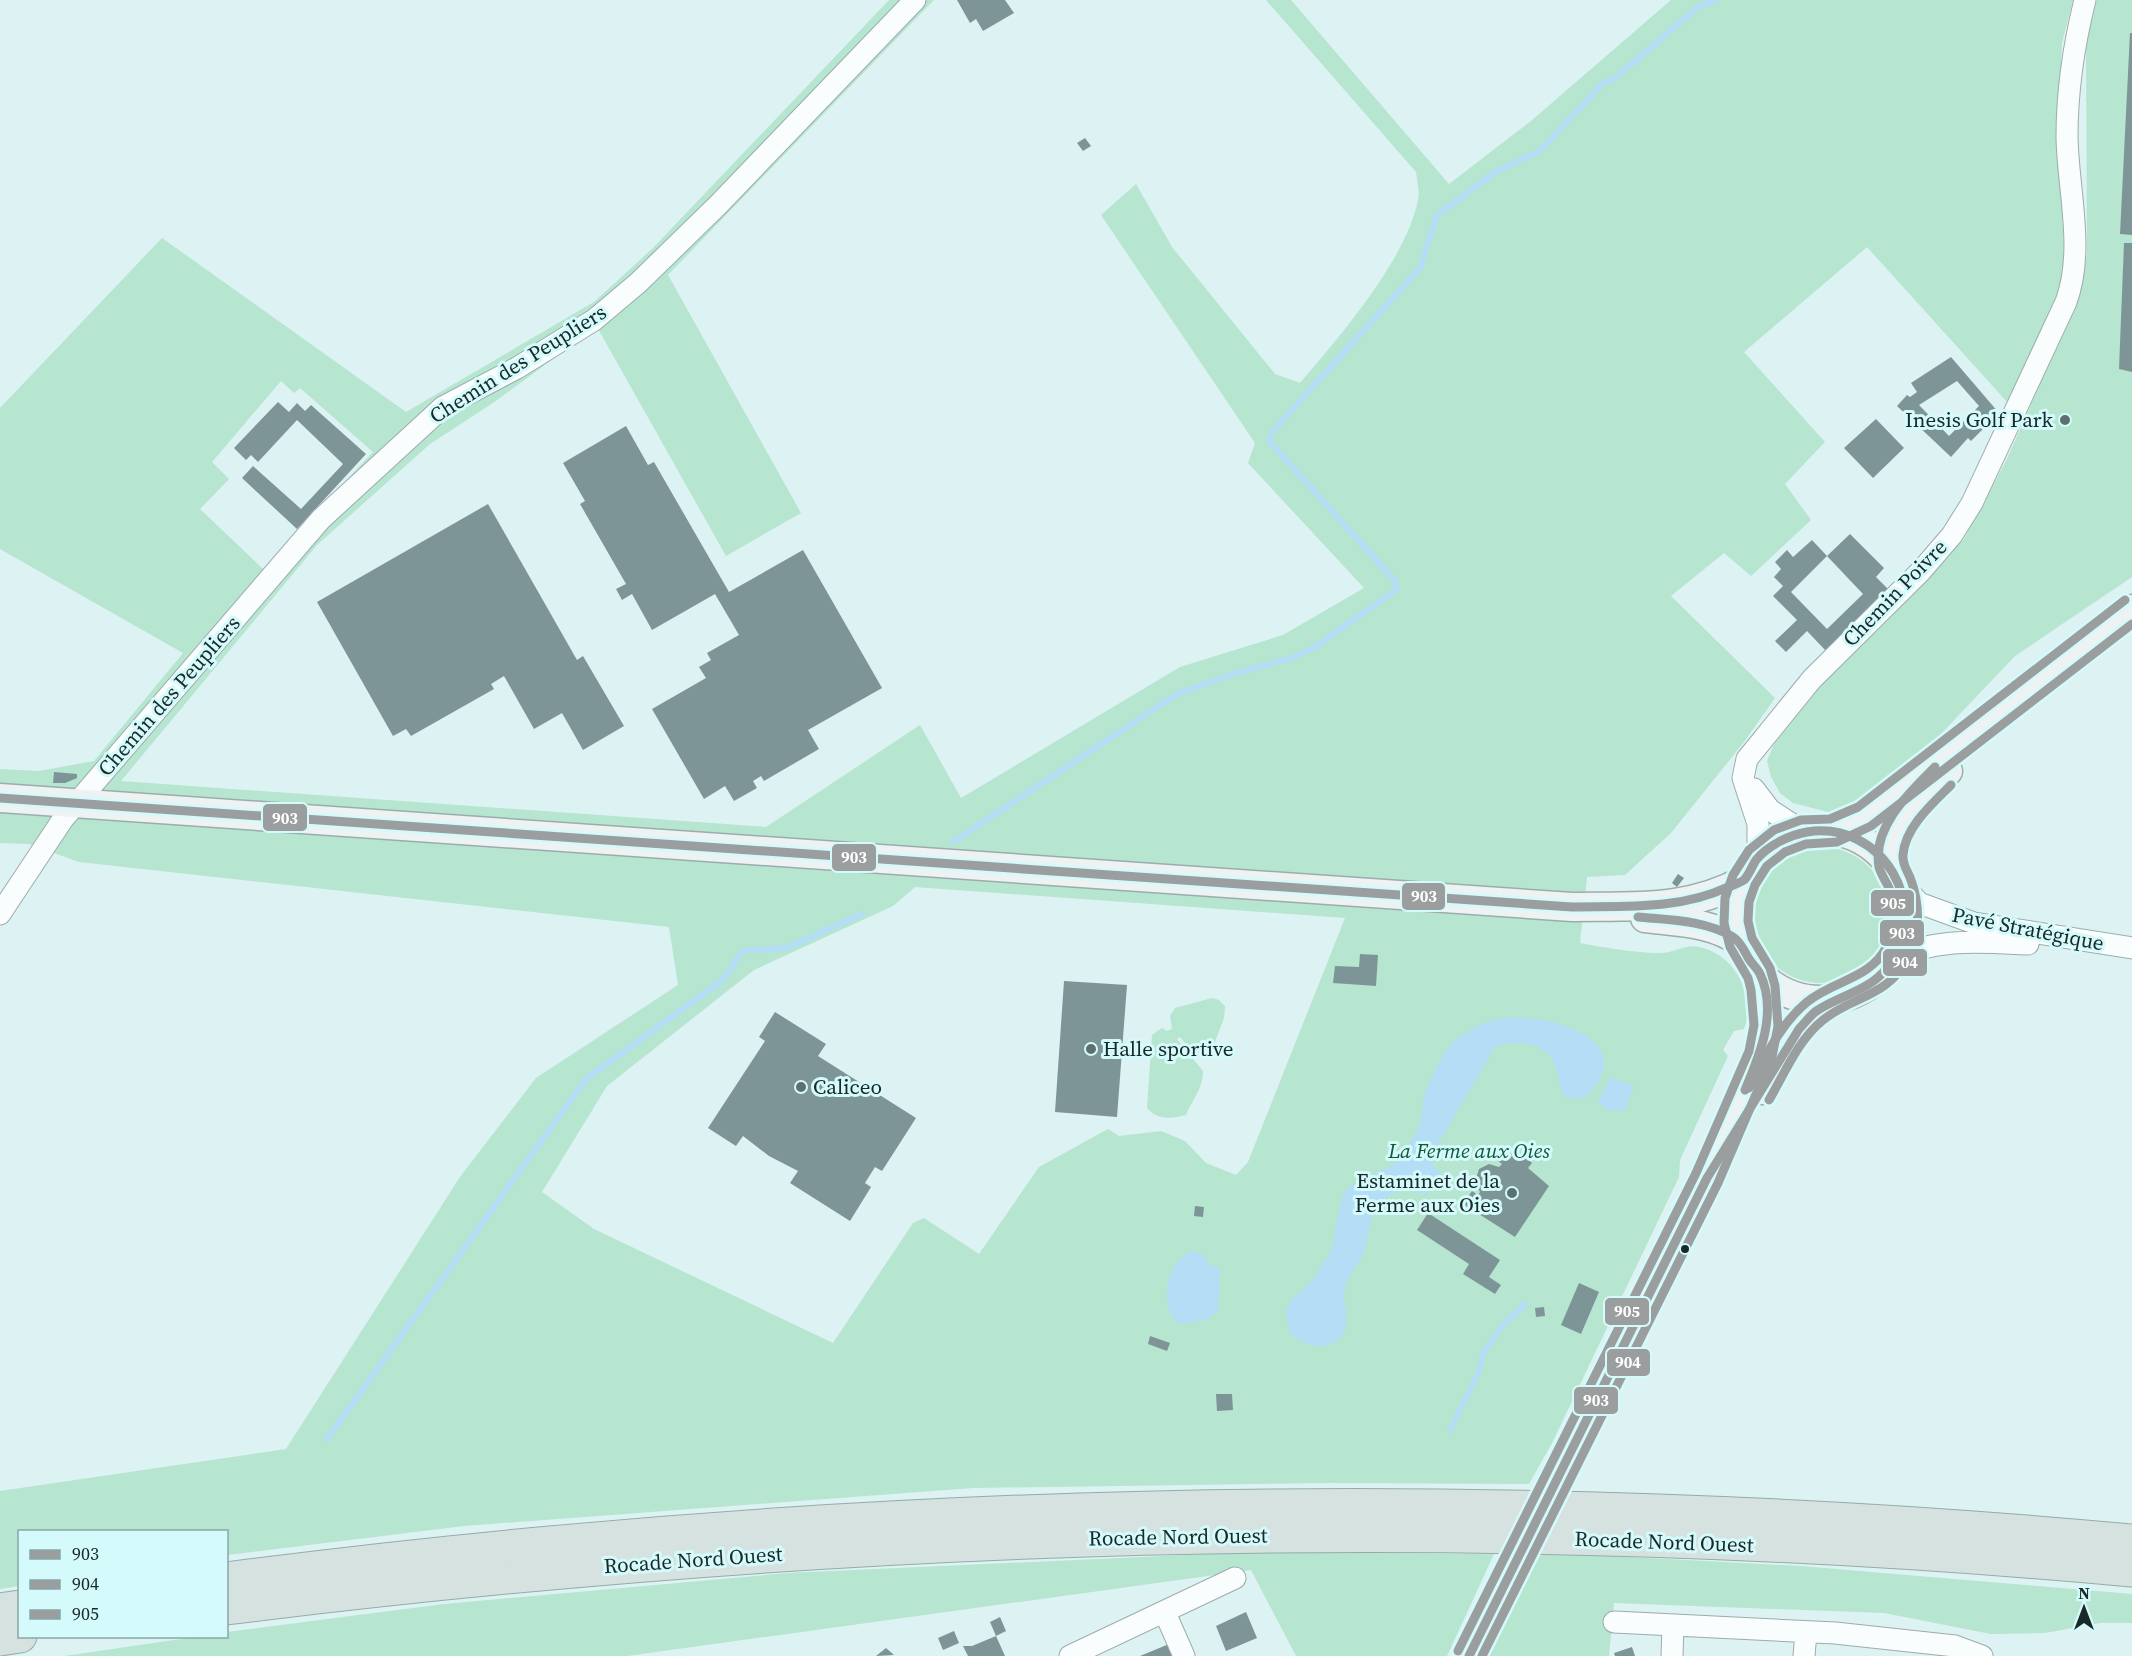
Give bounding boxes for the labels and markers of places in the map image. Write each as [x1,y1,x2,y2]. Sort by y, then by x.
place label: Inesis Golf Park [1905,405,2053,434]
marker: Inesis Golf Park [2058,413,2072,427]
place label: Halle sportive [1103,1034,1234,1063]
marker: Halle sportive [1084,1042,1098,1056]
place label: Caliceo [813,1072,882,1101]
marker: Caliceo [794,1080,808,1094]
place label: Estaminet de la Ferme aux Oies [1355,1166,1500,1219]
marker: Estaminet de la Ferme aux Oies [1505,1186,1519,1200]
unlabelled marker [1679,1243,1691,1255]

